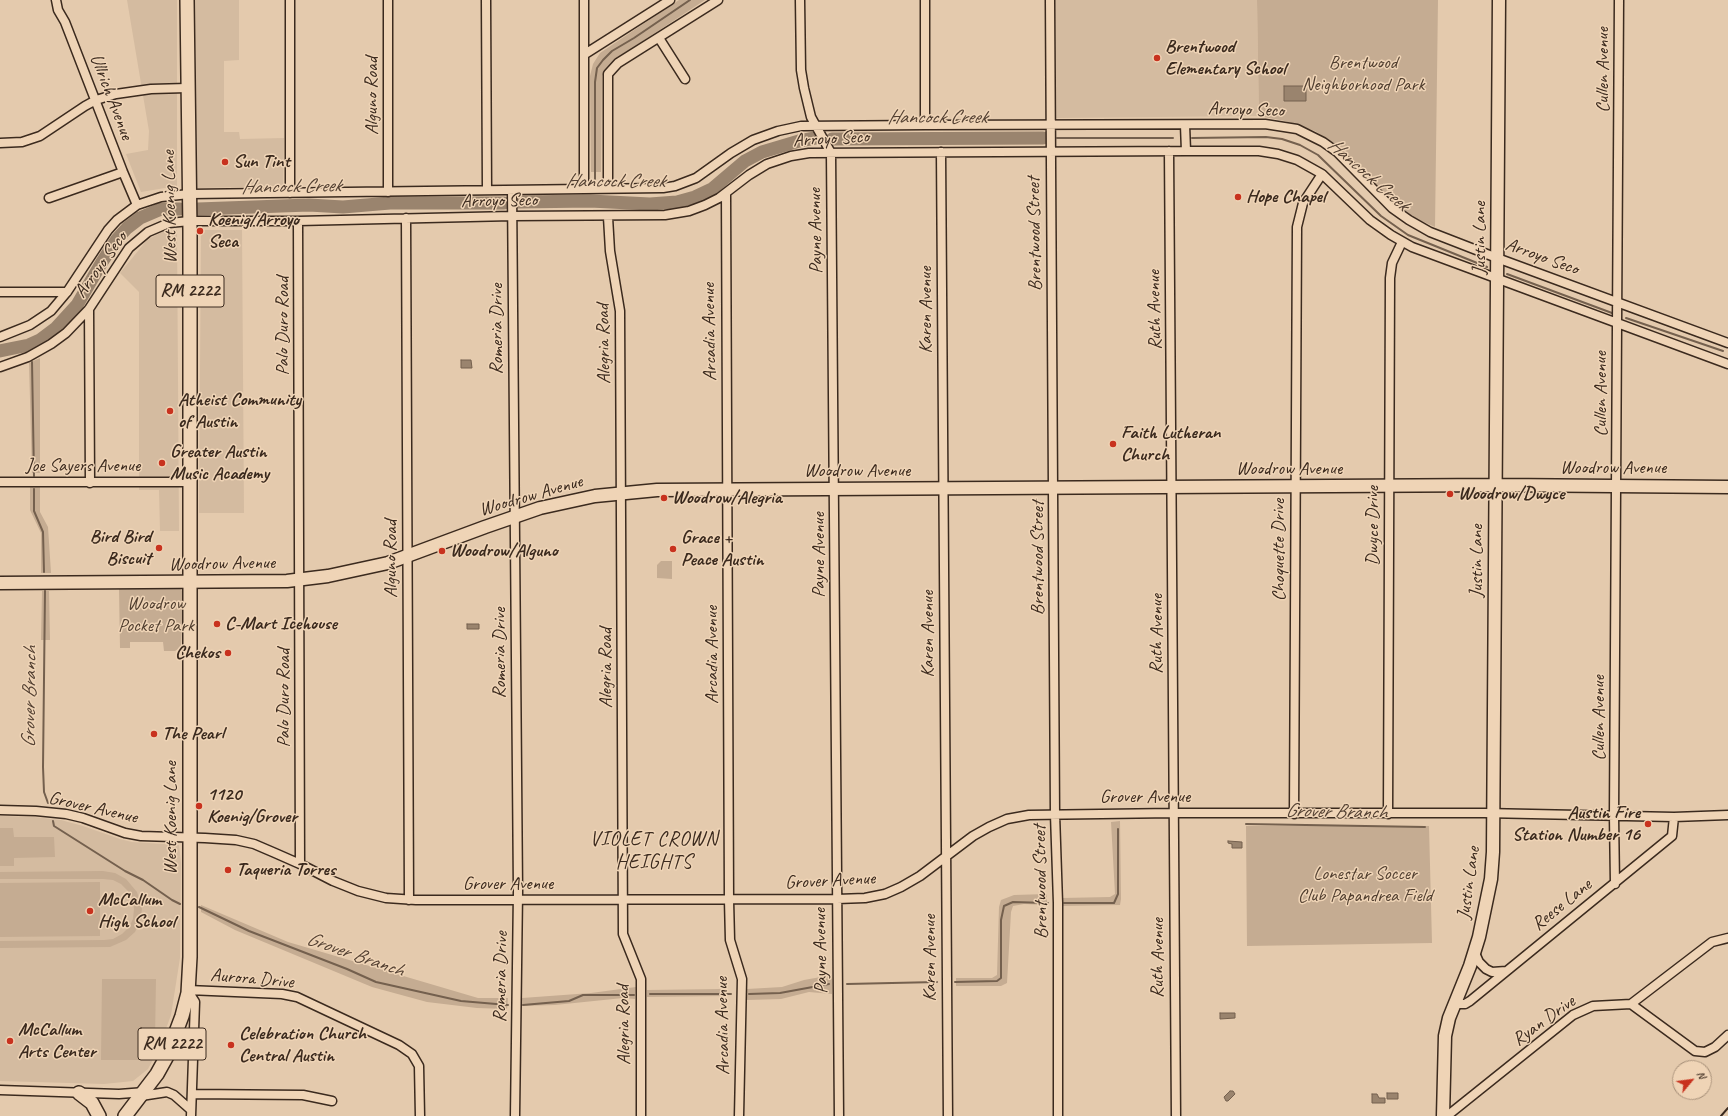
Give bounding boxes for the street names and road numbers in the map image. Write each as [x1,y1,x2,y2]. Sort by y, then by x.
street label: Cullen Avenue [1592,27,1614,113]
street label: Ullrich Avenue [84,51,138,143]
street label: Alguno Road [361,57,383,135]
street label: Arroyo Seco [1208,97,1284,123]
street label: Arroyo Seco [792,126,870,152]
street label: West Koenig Lane [158,150,182,264]
street label: Brentwood Street [1023,177,1047,291]
street label: Payne Avenue [804,188,828,274]
street label: Arroyo Seco [461,189,537,213]
street label: Justin Lane [1469,201,1491,275]
street label: Arroyo Seco [69,228,133,302]
street label: Arroyo Seco [1502,233,1582,281]
street label: Karen Avenue [915,267,937,353]
street label: Ruth Avenue [1143,270,1167,350]
road number: RM 2222 [156,275,224,307]
street label: Palo Duro Road [272,277,294,375]
street label: Arcadia Avenue [698,283,722,381]
street label: Romeria Drive [486,284,508,374]
street label: Alegria Road [592,304,616,384]
street label: Cullen Avenue [1590,351,1612,437]
street label: Joe Sayers Avenue [26,455,140,477]
street label: Woodrow Avenue [1560,457,1666,479]
street label: Woodrow Avenue [1236,458,1342,480]
street label: Woodrow Avenue [804,460,910,482]
street label: Woodrow Avenue [477,470,585,522]
street label: Dwyce Drive [1362,486,1384,566]
street label: Choquette Drive [1268,499,1290,601]
street label: Brentwood Street [1027,501,1049,615]
street label: Payne Avenue [808,512,830,598]
street label: Alguno Road [380,520,402,598]
street label: Justin Lane [1466,524,1488,598]
street label: Woodrow Avenue [169,552,275,576]
street label: Karen Avenue [917,591,939,677]
street label: Ruth Avenue [1146,594,1168,674]
street label: Arcadia Avenue [701,606,723,704]
street label: Romeria Drive [489,608,511,698]
street label: Alegria Road [595,628,617,708]
street label: Palo Duro Road [273,649,295,747]
street label: Cullen Avenue [1588,675,1610,761]
street label: West Koenig Lane [160,761,182,875]
street label: Grover Avenue [1100,786,1190,808]
street label: Grover Avenue [46,787,140,829]
street label: Brentwood Street [1029,825,1053,939]
street label: Justin Lane [1453,845,1485,921]
street label: Grover Avenue [784,867,876,895]
street label: Grover Avenue [463,873,553,895]
street label: Reese Lane [1527,874,1597,936]
street label: Payne Avenue [809,908,833,994]
street label: Karen Avenue [919,915,941,1001]
street label: Ruth Avenue [1147,918,1169,998]
street label: Romeria Drive [489,931,513,1023]
street label: Aurora Drive [210,964,294,994]
street label: Arcadia Avenue [711,977,735,1075]
street label: Alegria Road [612,985,636,1065]
street label: Ryan Drive [1508,991,1580,1051]
road number: RM 2222 [138,1028,206,1060]

